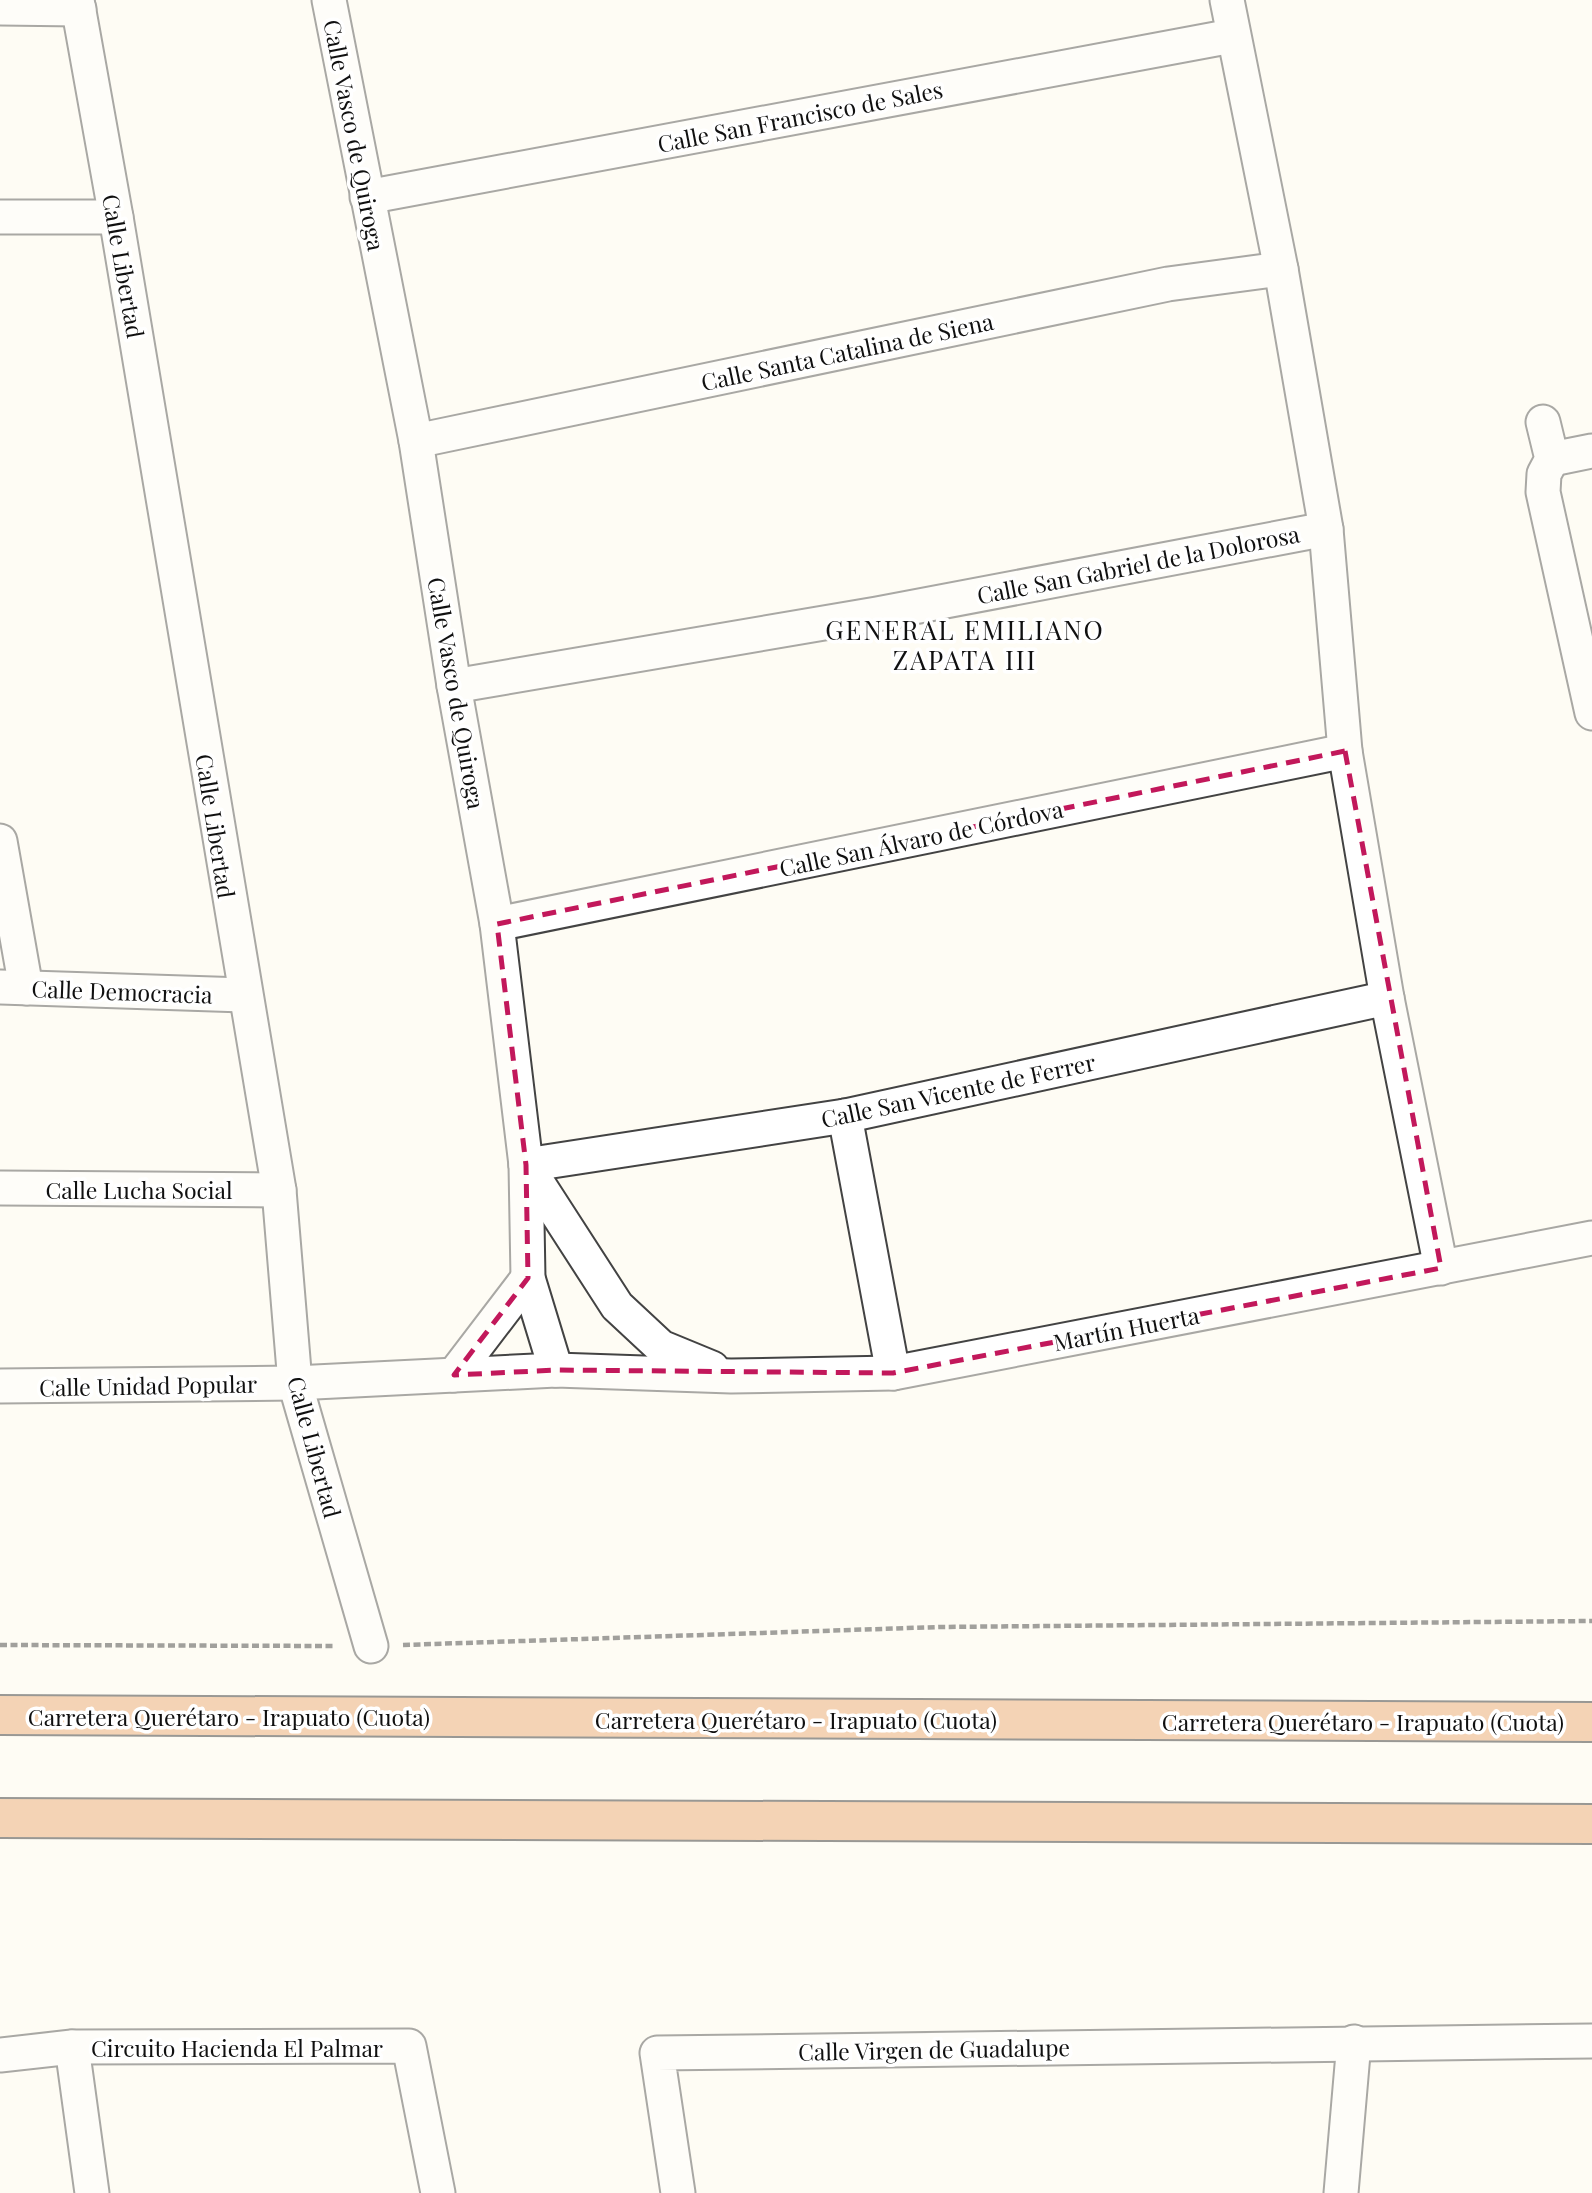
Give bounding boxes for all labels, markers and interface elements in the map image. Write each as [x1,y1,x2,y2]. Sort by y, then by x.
street label: Calle Vasco de Quiroga [317,17,393,254]
street label: Calle San Francisco de Sales [655,73,945,159]
street label: Calle Libertad [96,192,152,340]
street label: Calle Santa Catalina de Siena [698,305,996,397]
street label: Calle San Gabriel de la Dolorosa [974,517,1302,610]
street label: Calle Vasco de Quiroga [421,575,493,812]
district label: GENERAL EMILIANO ZAPATA III [825,612,1105,677]
street label: Calle Libertad [189,752,243,900]
street label: Calle San Álvaro de Córdova [776,793,1066,883]
street label: Calle Democracia [31,972,214,1010]
street label: Calle San Vicente de Ferrer [818,1046,1098,1134]
street label: Calle Lucha Social [45,1174,233,1205]
street label: Martín Huerta [1050,1299,1202,1357]
street label: Calle Unidad Popular [39,1368,257,1402]
street label: Calle Libertad [281,1373,349,1521]
street label: Carretera Querétaro - Irapuato (Cuota) [28,1701,430,1732]
street label: Carretera Querétaro - Irapuato (Cuota) [595,1704,997,1735]
street label: Carretera Querétaro - Irapuato (Cuota) [1162,1706,1564,1737]
street label: Calle Virgen de Guadalupe [798,2031,1070,2067]
street label: Circuito Hacienda El Palmar [91,2032,383,2063]

